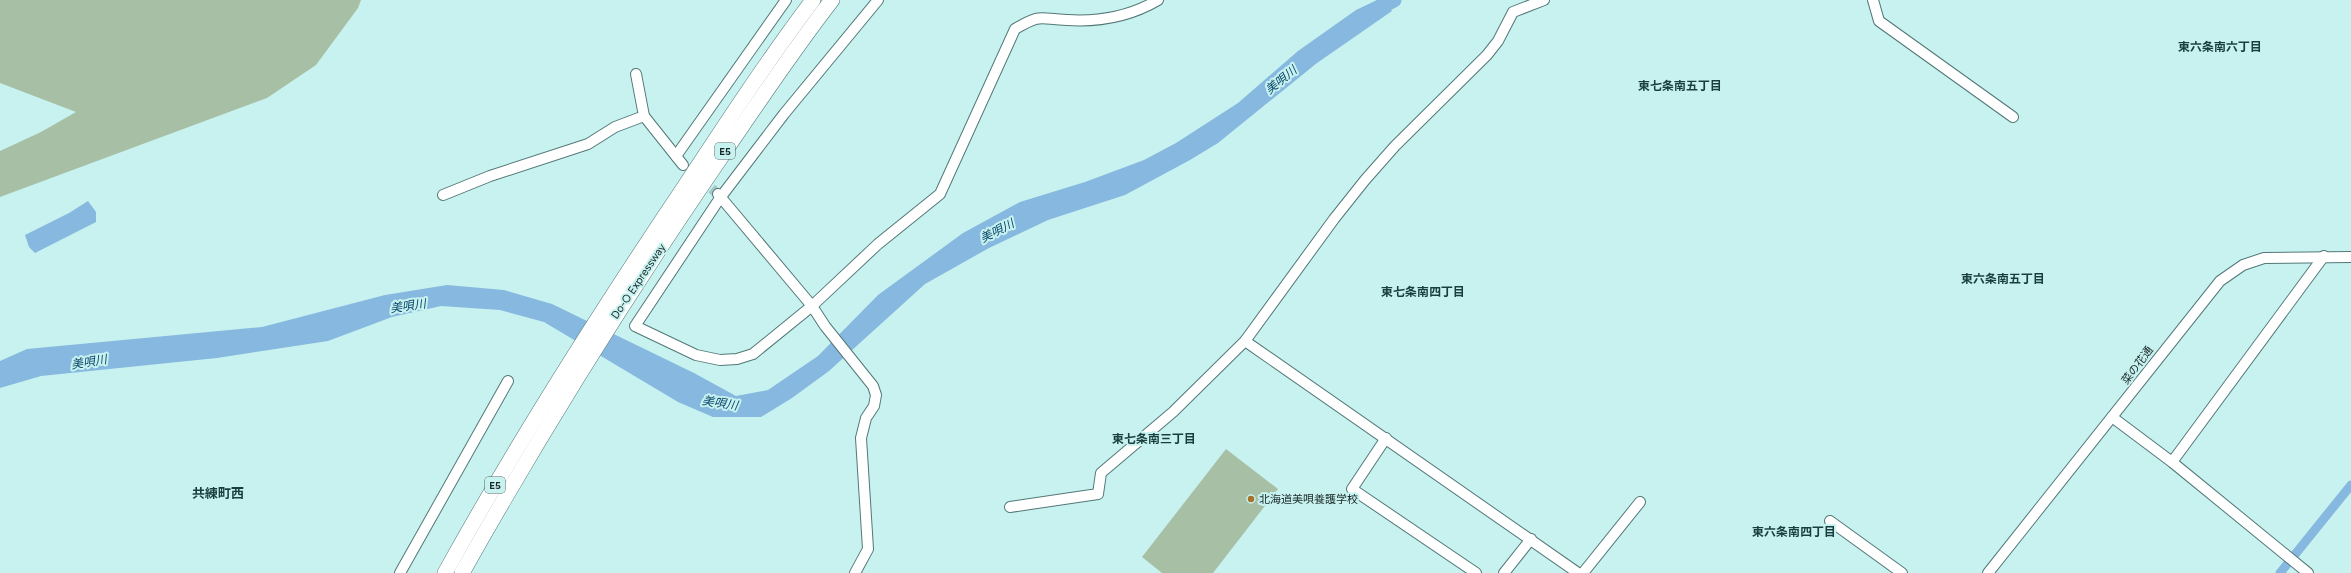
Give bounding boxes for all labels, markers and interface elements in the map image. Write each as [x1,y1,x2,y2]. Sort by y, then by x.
district label: 東六条南六丁目 [2178,40,2262,54]
water label: 美唄川 [1263,62,1301,97]
district label: 東七条南五丁目 [1638,79,1722,93]
road number: E5 [715,143,735,159]
water label: 美唄川 [978,216,1018,245]
street label: Do-O Expressway [608,241,668,321]
district label: 東六条南五丁目 [1961,272,2045,286]
district label: 東七条南四丁目 [1381,285,1465,299]
water label: 美唄川 [389,296,429,315]
street label: 菜の花通 [2119,344,2156,387]
water label: 美唄川 [70,352,110,372]
water label: 美唄川 [701,393,741,413]
district label: 東七条南三丁目 [1112,432,1196,446]
road number: E5 [485,477,505,493]
district label: 共練町西 [192,486,244,501]
place label: 北海道美唄養護学校 [1259,493,1358,506]
marker: 北海道美唄養護学校 [1246,494,1256,504]
district label: 東六条南四丁目 [1752,525,1836,539]

